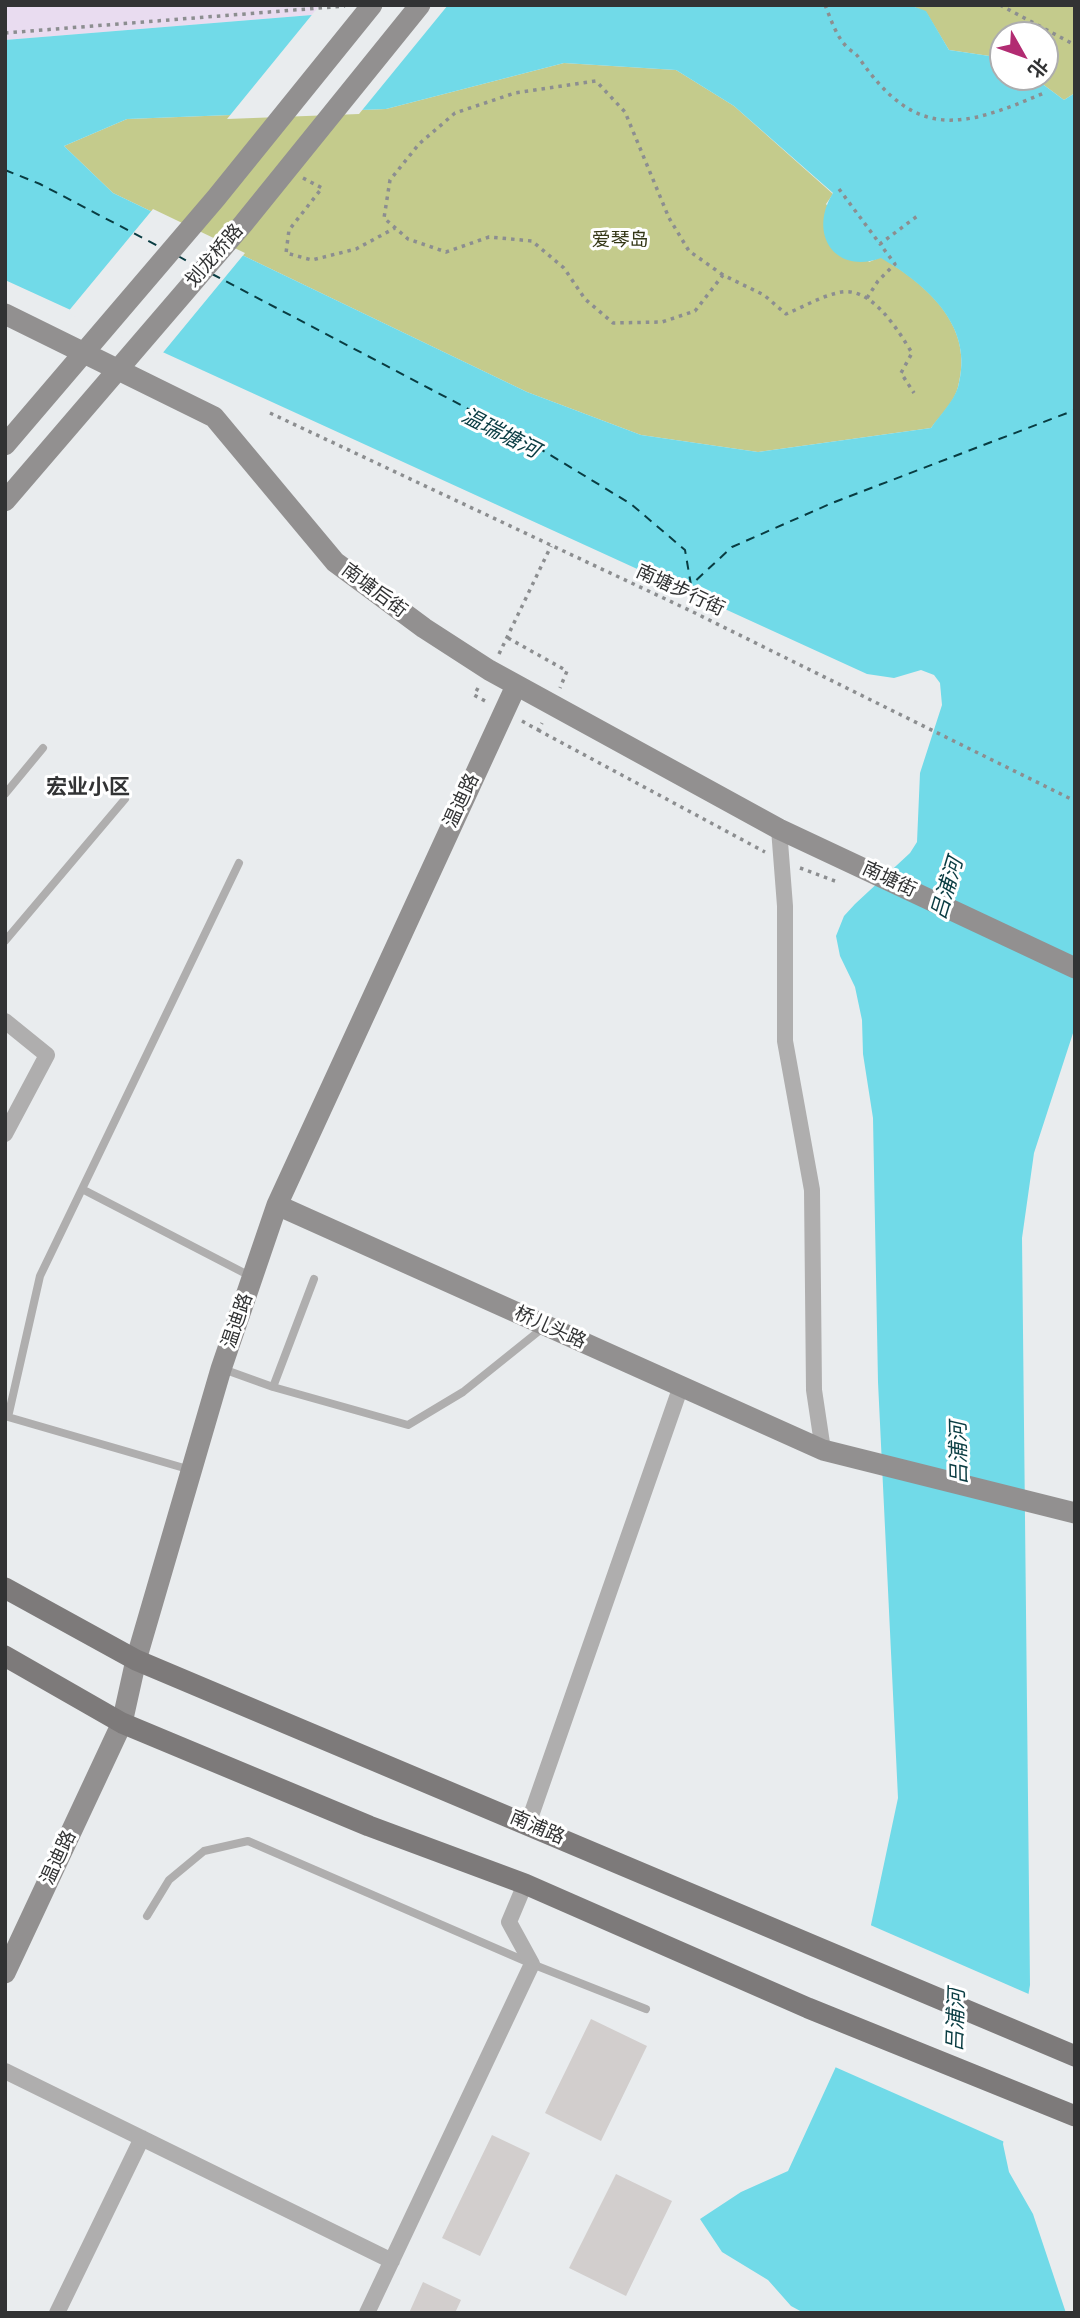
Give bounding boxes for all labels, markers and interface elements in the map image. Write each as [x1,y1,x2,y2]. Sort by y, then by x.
north arrow [989,21,1059,91]
text: 北 [1022,53,1055,84]
street label: 划龙桥路 [181,220,249,292]
park label: 爱琴岛 [592,230,648,252]
water label: 温瑞塘河 [457,404,543,464]
street label: 南塘后街 [337,559,411,623]
street label: 南塘步行街 [632,561,728,621]
street label: 温迪路 [440,770,484,832]
district label: 宏业小区 [46,775,130,801]
water label: 吕浦河 [927,855,969,923]
street label: 南塘街 [858,858,920,902]
street label: 温迪路 [218,1290,258,1352]
street label: 桥儿头路 [511,1302,589,1354]
water label: 吕浦河 [947,1421,973,1485]
street label: 南浦路 [506,1806,568,1850]
street label: 温迪路 [37,1827,81,1889]
water label: 吕浦河 [943,1988,971,2052]

